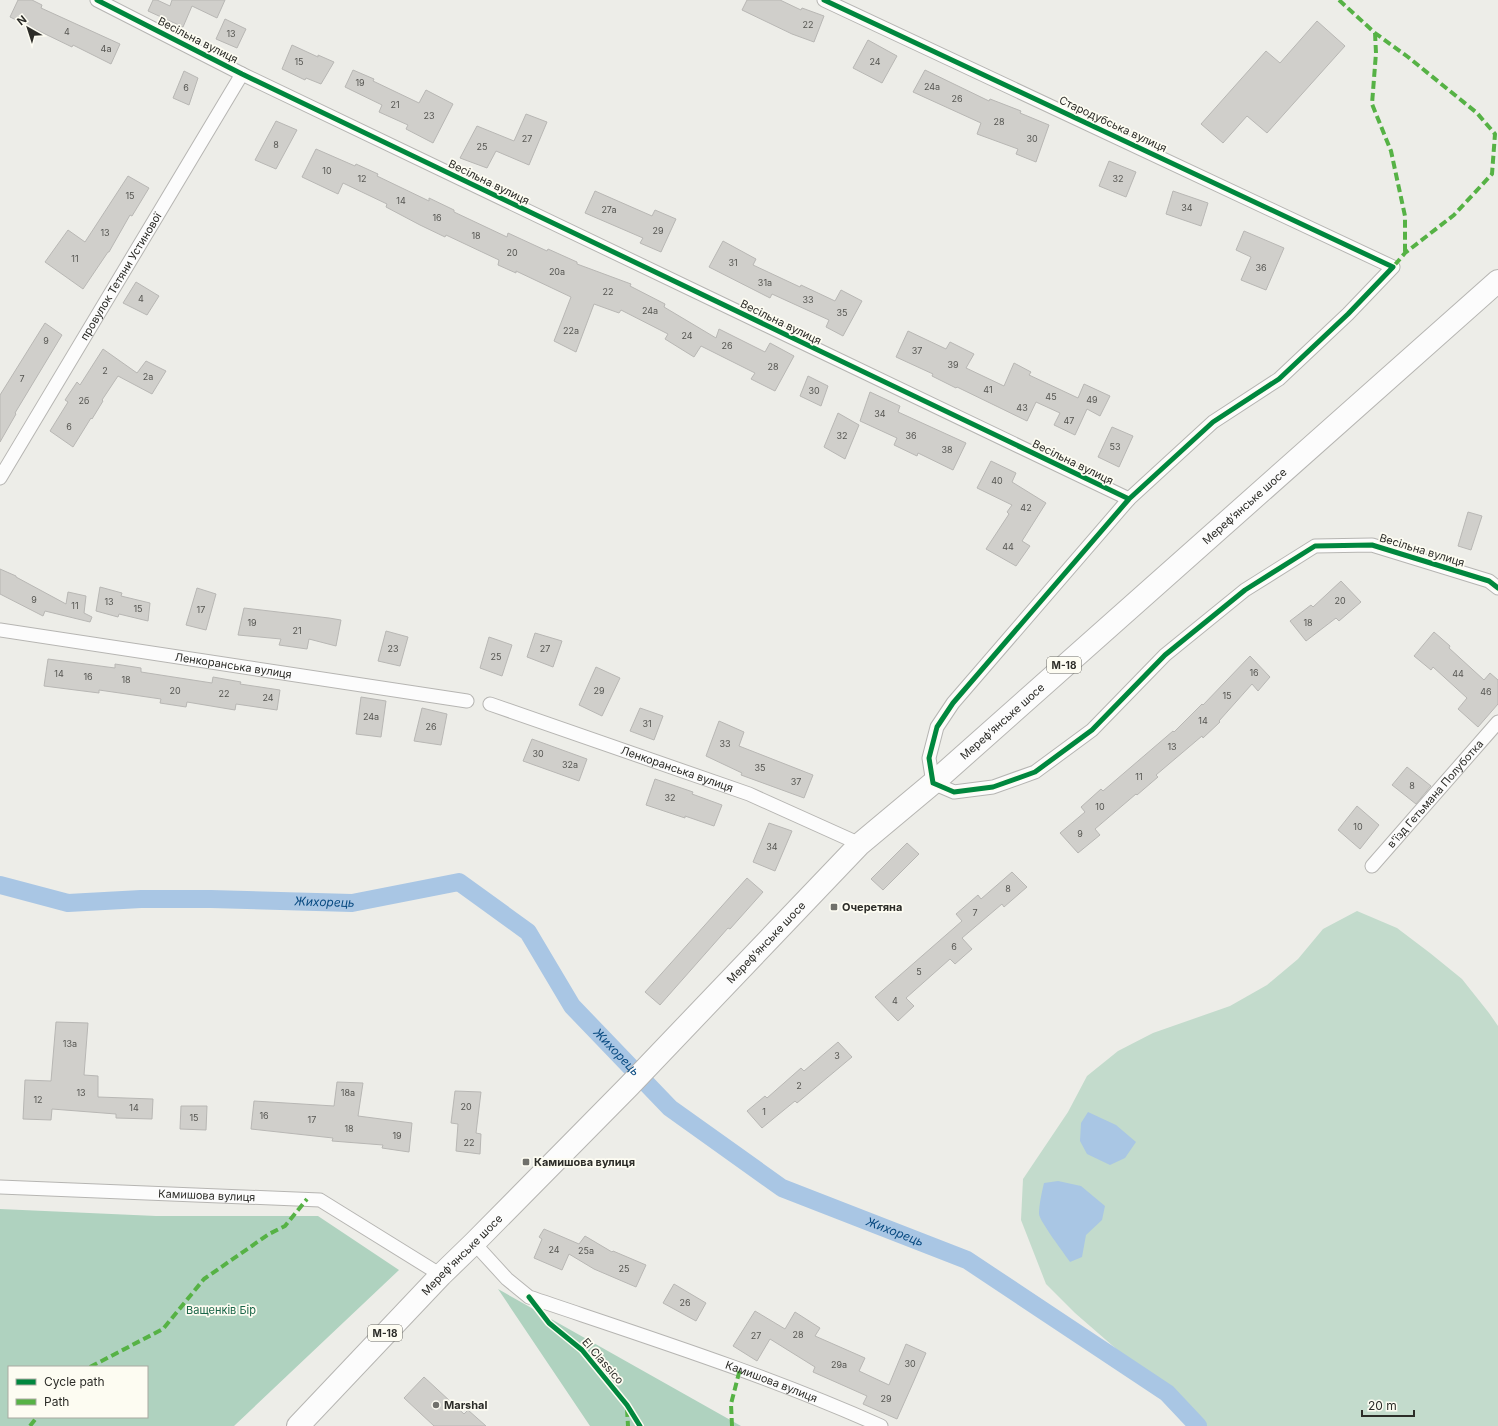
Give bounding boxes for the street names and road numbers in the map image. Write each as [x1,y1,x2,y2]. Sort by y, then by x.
street label: Весільна вулиця [156,14,240,66]
street label: Стародубська вулиця [1057,93,1169,155]
street label: Весільна вулиця [446,156,532,208]
street label: провулок Тетяни Устинової [77,209,165,343]
street label: Весільна вулиця [738,296,824,348]
street label: Весільна вулиця [1030,436,1116,488]
street label: Мереф’янське шосе [1200,465,1290,547]
street label: Весільна вулиця [1378,530,1466,570]
street label: Ленкоранська вулиця [174,650,293,681]
road number: М-18 [1047,657,1081,673]
street label: Мереф’янське шосе [957,680,1047,763]
street label: в'їзд Гетьмана Полуботка [1384,737,1486,851]
street label: Ленкоранська вулиця [619,743,735,795]
street label: Мереф’янське шосе [724,899,808,986]
street label: Камишова вулиця [158,1186,256,1204]
street label: Мереф'янське шосе [418,1211,505,1298]
road number: М-18 [368,1325,402,1341]
street label: El Classico [579,1335,627,1387]
street label: Камишова вулиця [724,1358,819,1405]

